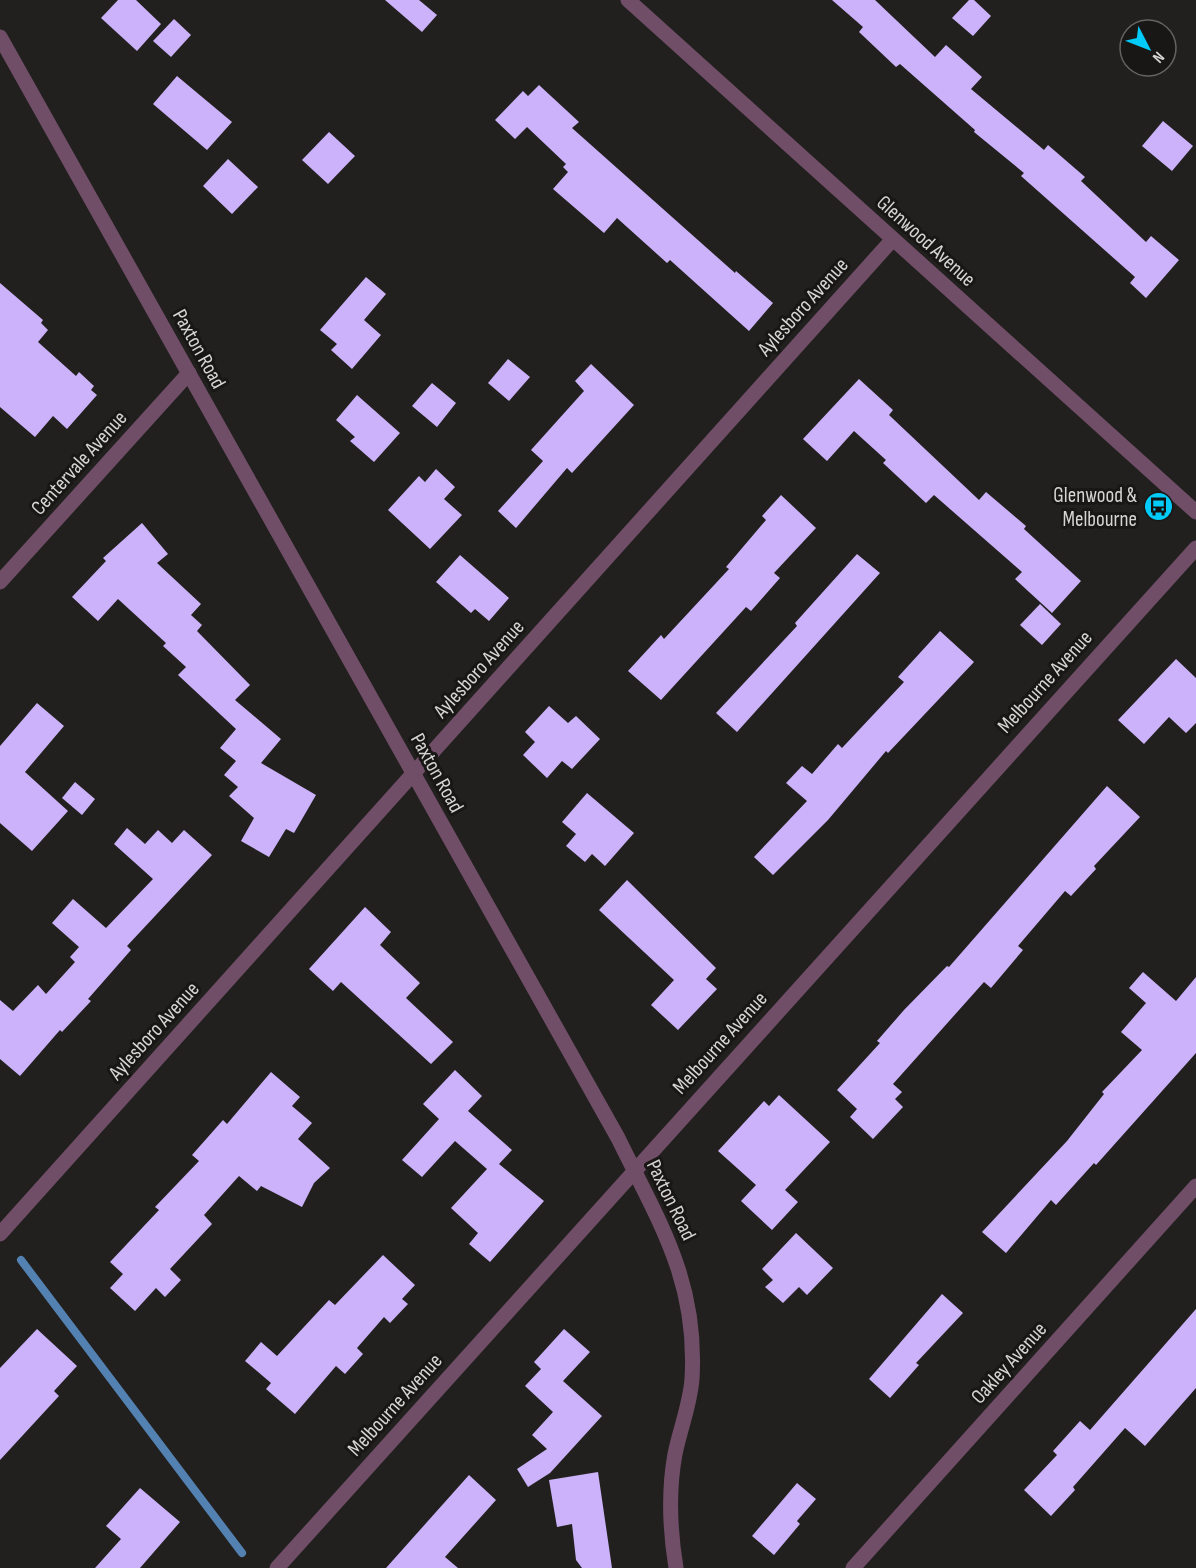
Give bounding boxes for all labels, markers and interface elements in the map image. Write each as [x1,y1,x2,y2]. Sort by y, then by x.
north arrow [1118,18,1178,78]
text: N [1148,48,1168,67]
street label: Glenwood Avenue [871,190,981,292]
street label: Aylesboro Avenue [752,253,854,362]
street label: Paxton Road [167,305,231,393]
street label: Centervale Avenue [26,406,132,520]
place label: Glenwood & Melbourne [1053,483,1137,532]
bus stop icon: Glenwood & Melbourne [1142,491,1174,523]
street label: Aylesboro Avenue [428,615,530,724]
street label: Melbourne Avenue [992,626,1098,738]
street label: Paxton Road [405,729,469,817]
street label: Aylesboro Avenue [103,977,205,1086]
street label: Melbourne Avenue [667,987,773,1099]
street label: Paxton Road [641,1156,701,1244]
street label: Oakley Avenue [966,1317,1052,1409]
street label: Melbourne Avenue [342,1349,448,1461]

